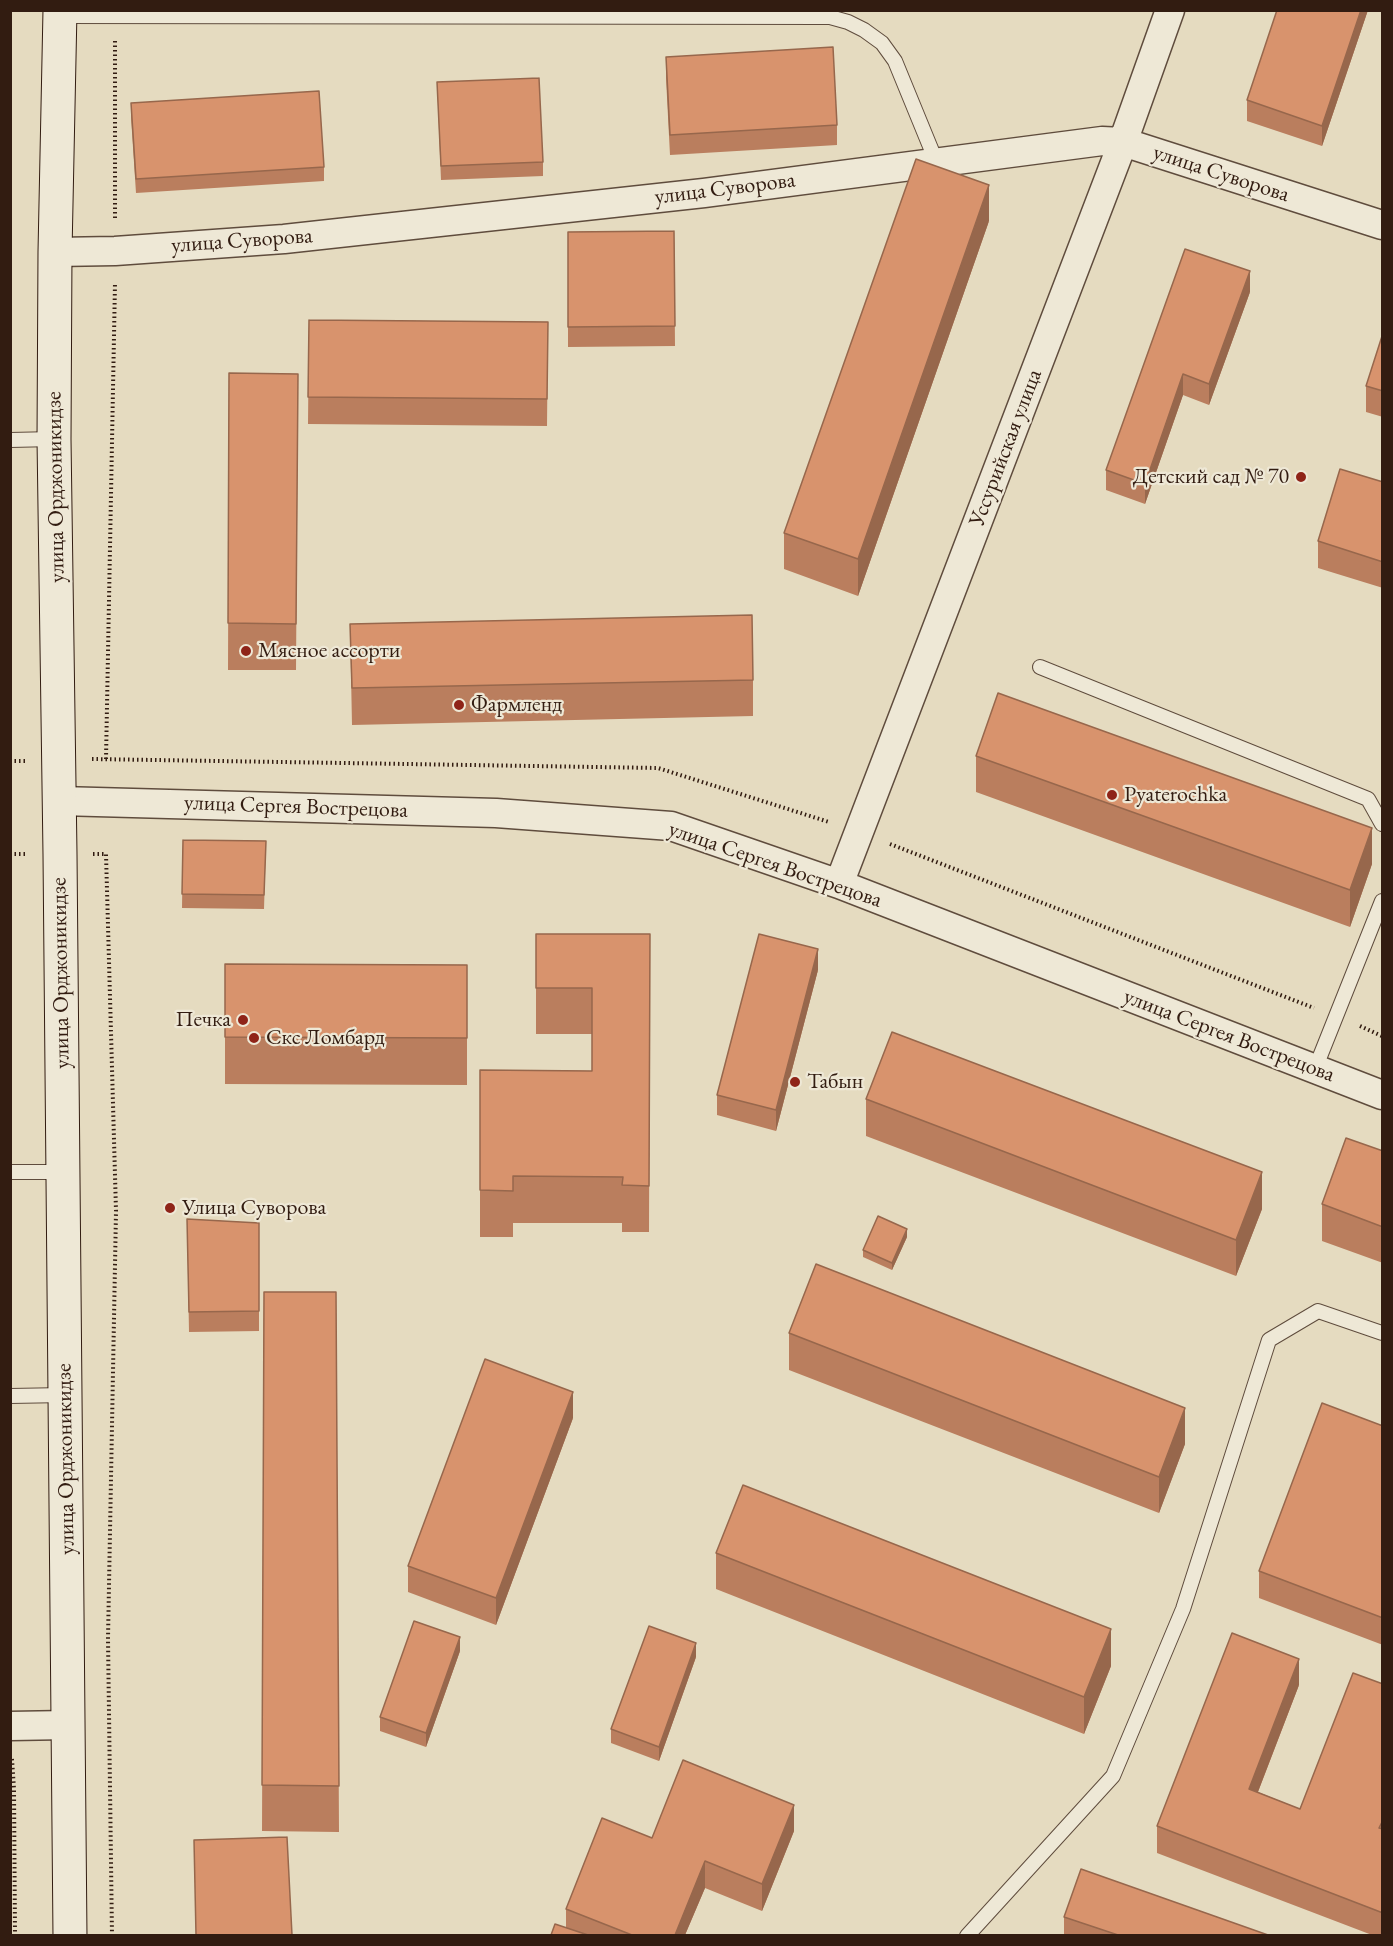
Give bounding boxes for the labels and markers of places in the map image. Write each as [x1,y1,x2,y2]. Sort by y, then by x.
place label: Детский сад № 70 [1133,464,1289,490]
marker: Детский сад № 70 [1294,470,1308,484]
place label: Мясное ассорти [258,638,400,664]
marker: Мясное ассорти [239,644,253,658]
place label: Фармленд [471,692,562,718]
marker: Фармленд [452,698,466,712]
place label: Pyaterochka [1124,782,1227,808]
marker: Pyaterochka [1105,788,1119,802]
place label: Печка [175,1007,231,1033]
marker: Печка [236,1013,250,1027]
place label: Скс Ломбард [266,1025,385,1051]
marker: Скс Ломбард [247,1031,261,1045]
place label: Табын [807,1069,863,1095]
marker: Табын [788,1075,802,1089]
place label: Улица Суворова [182,1195,326,1221]
marker: Улица Суворова [163,1201,177,1215]

